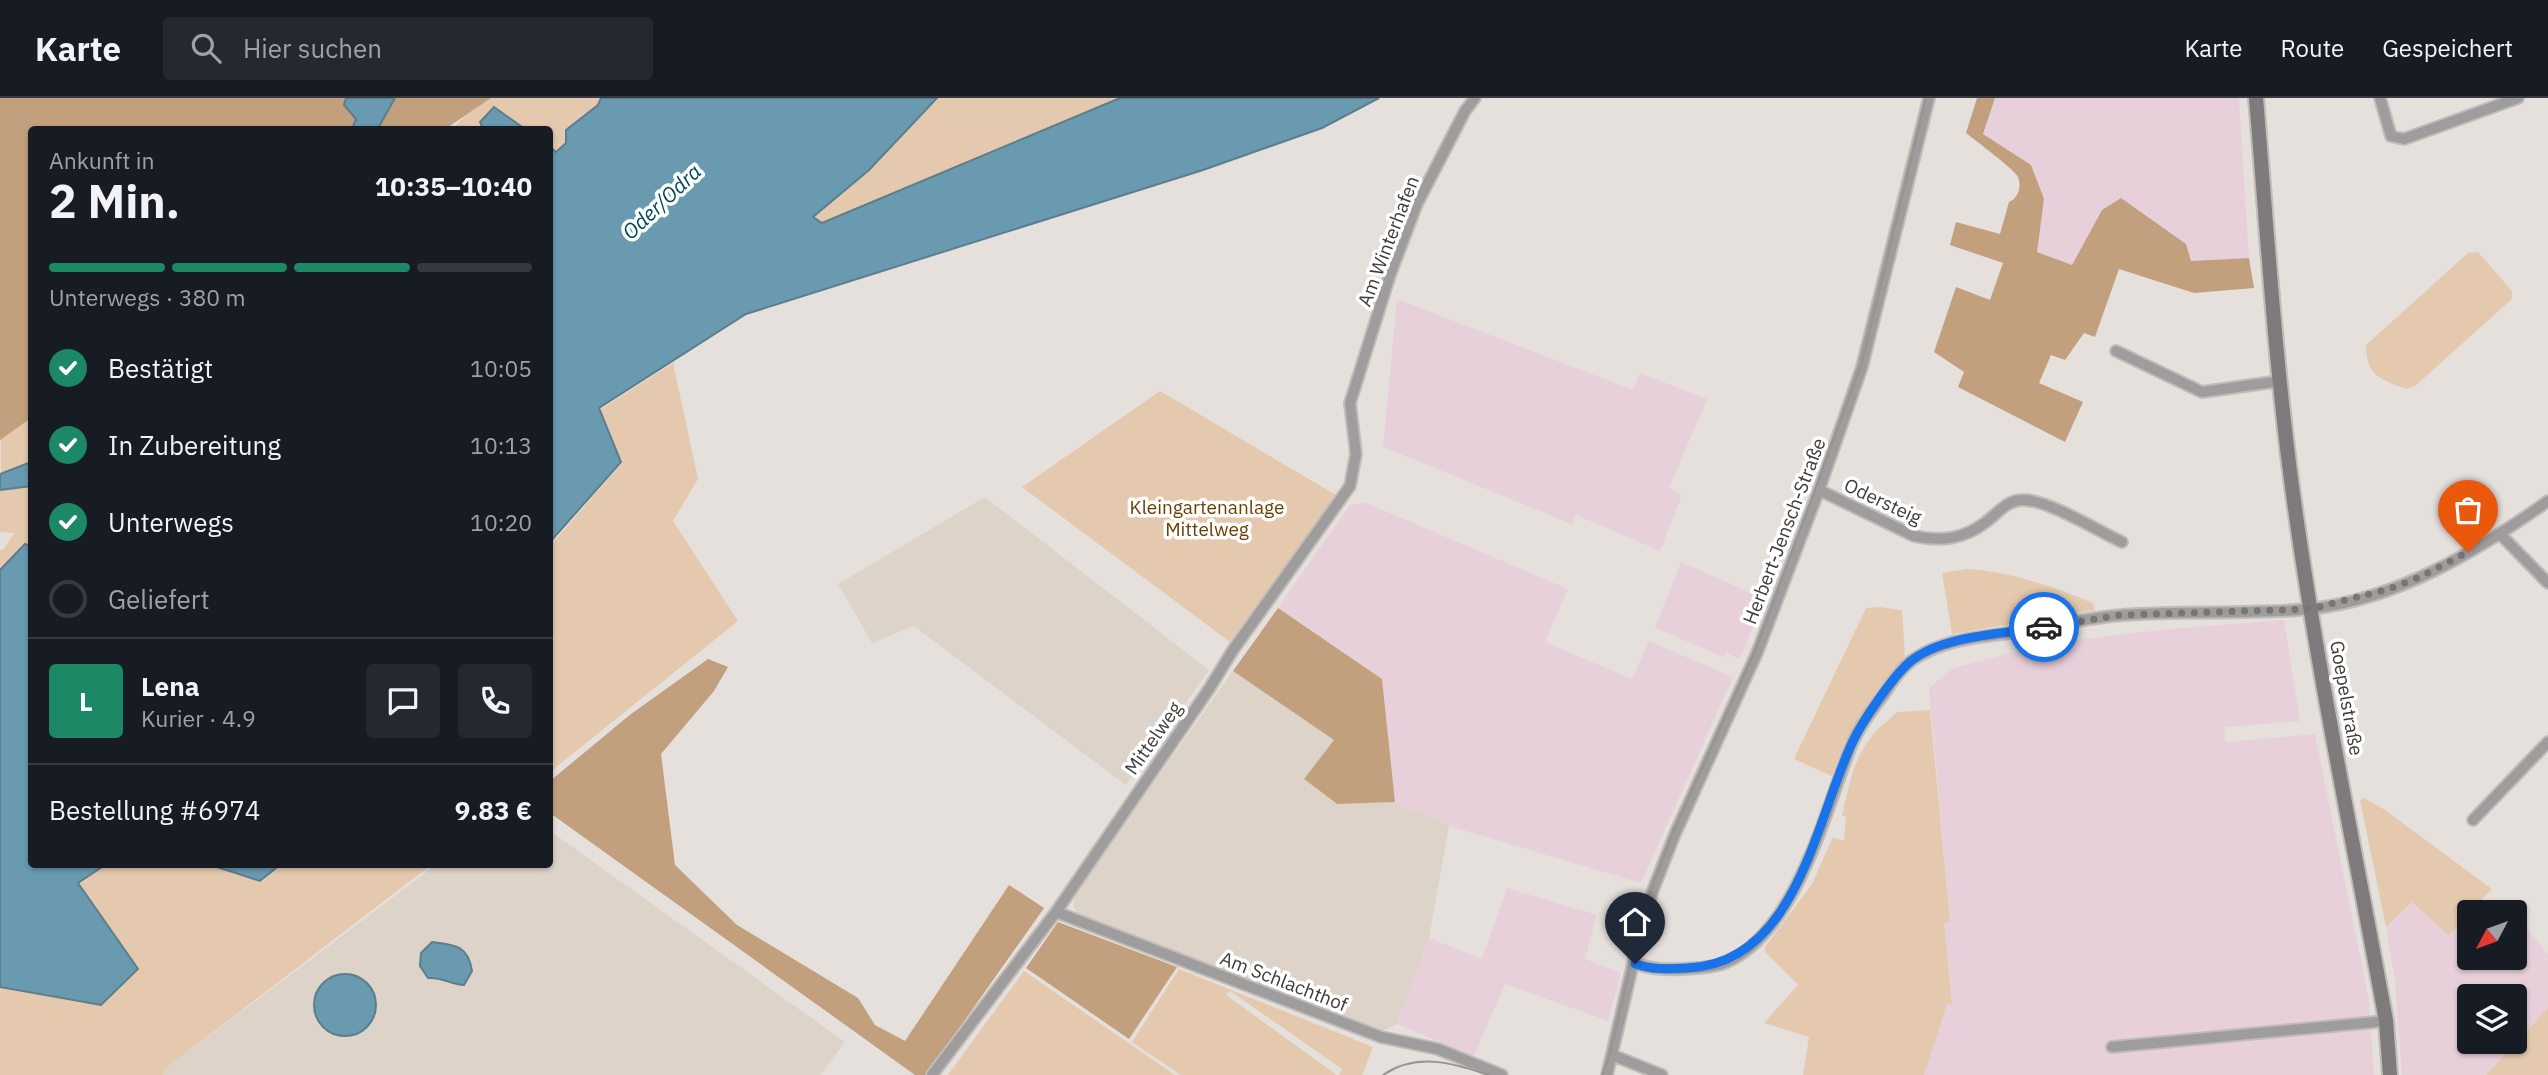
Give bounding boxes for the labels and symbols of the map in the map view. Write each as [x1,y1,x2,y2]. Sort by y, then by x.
water label: Oder/Odra [616,157,707,245]
street label: Am Winterhafen [1352,172,1424,310]
street label: Herbert-Jensch-Straße [1737,434,1831,628]
street label: Odersteig [1840,473,1926,529]
pin [2438,480,2498,552]
park label: Kleingartenanlage Mittelweg [1130,495,1284,541]
courier [2009,592,2079,662]
street label: Goepelstraße [2325,639,2369,757]
street label: Mittelweg [1119,697,1187,779]
pin [1605,892,1665,964]
north arrow [2457,900,2527,970]
street label: Am Schlachthof [1217,946,1351,1016]

